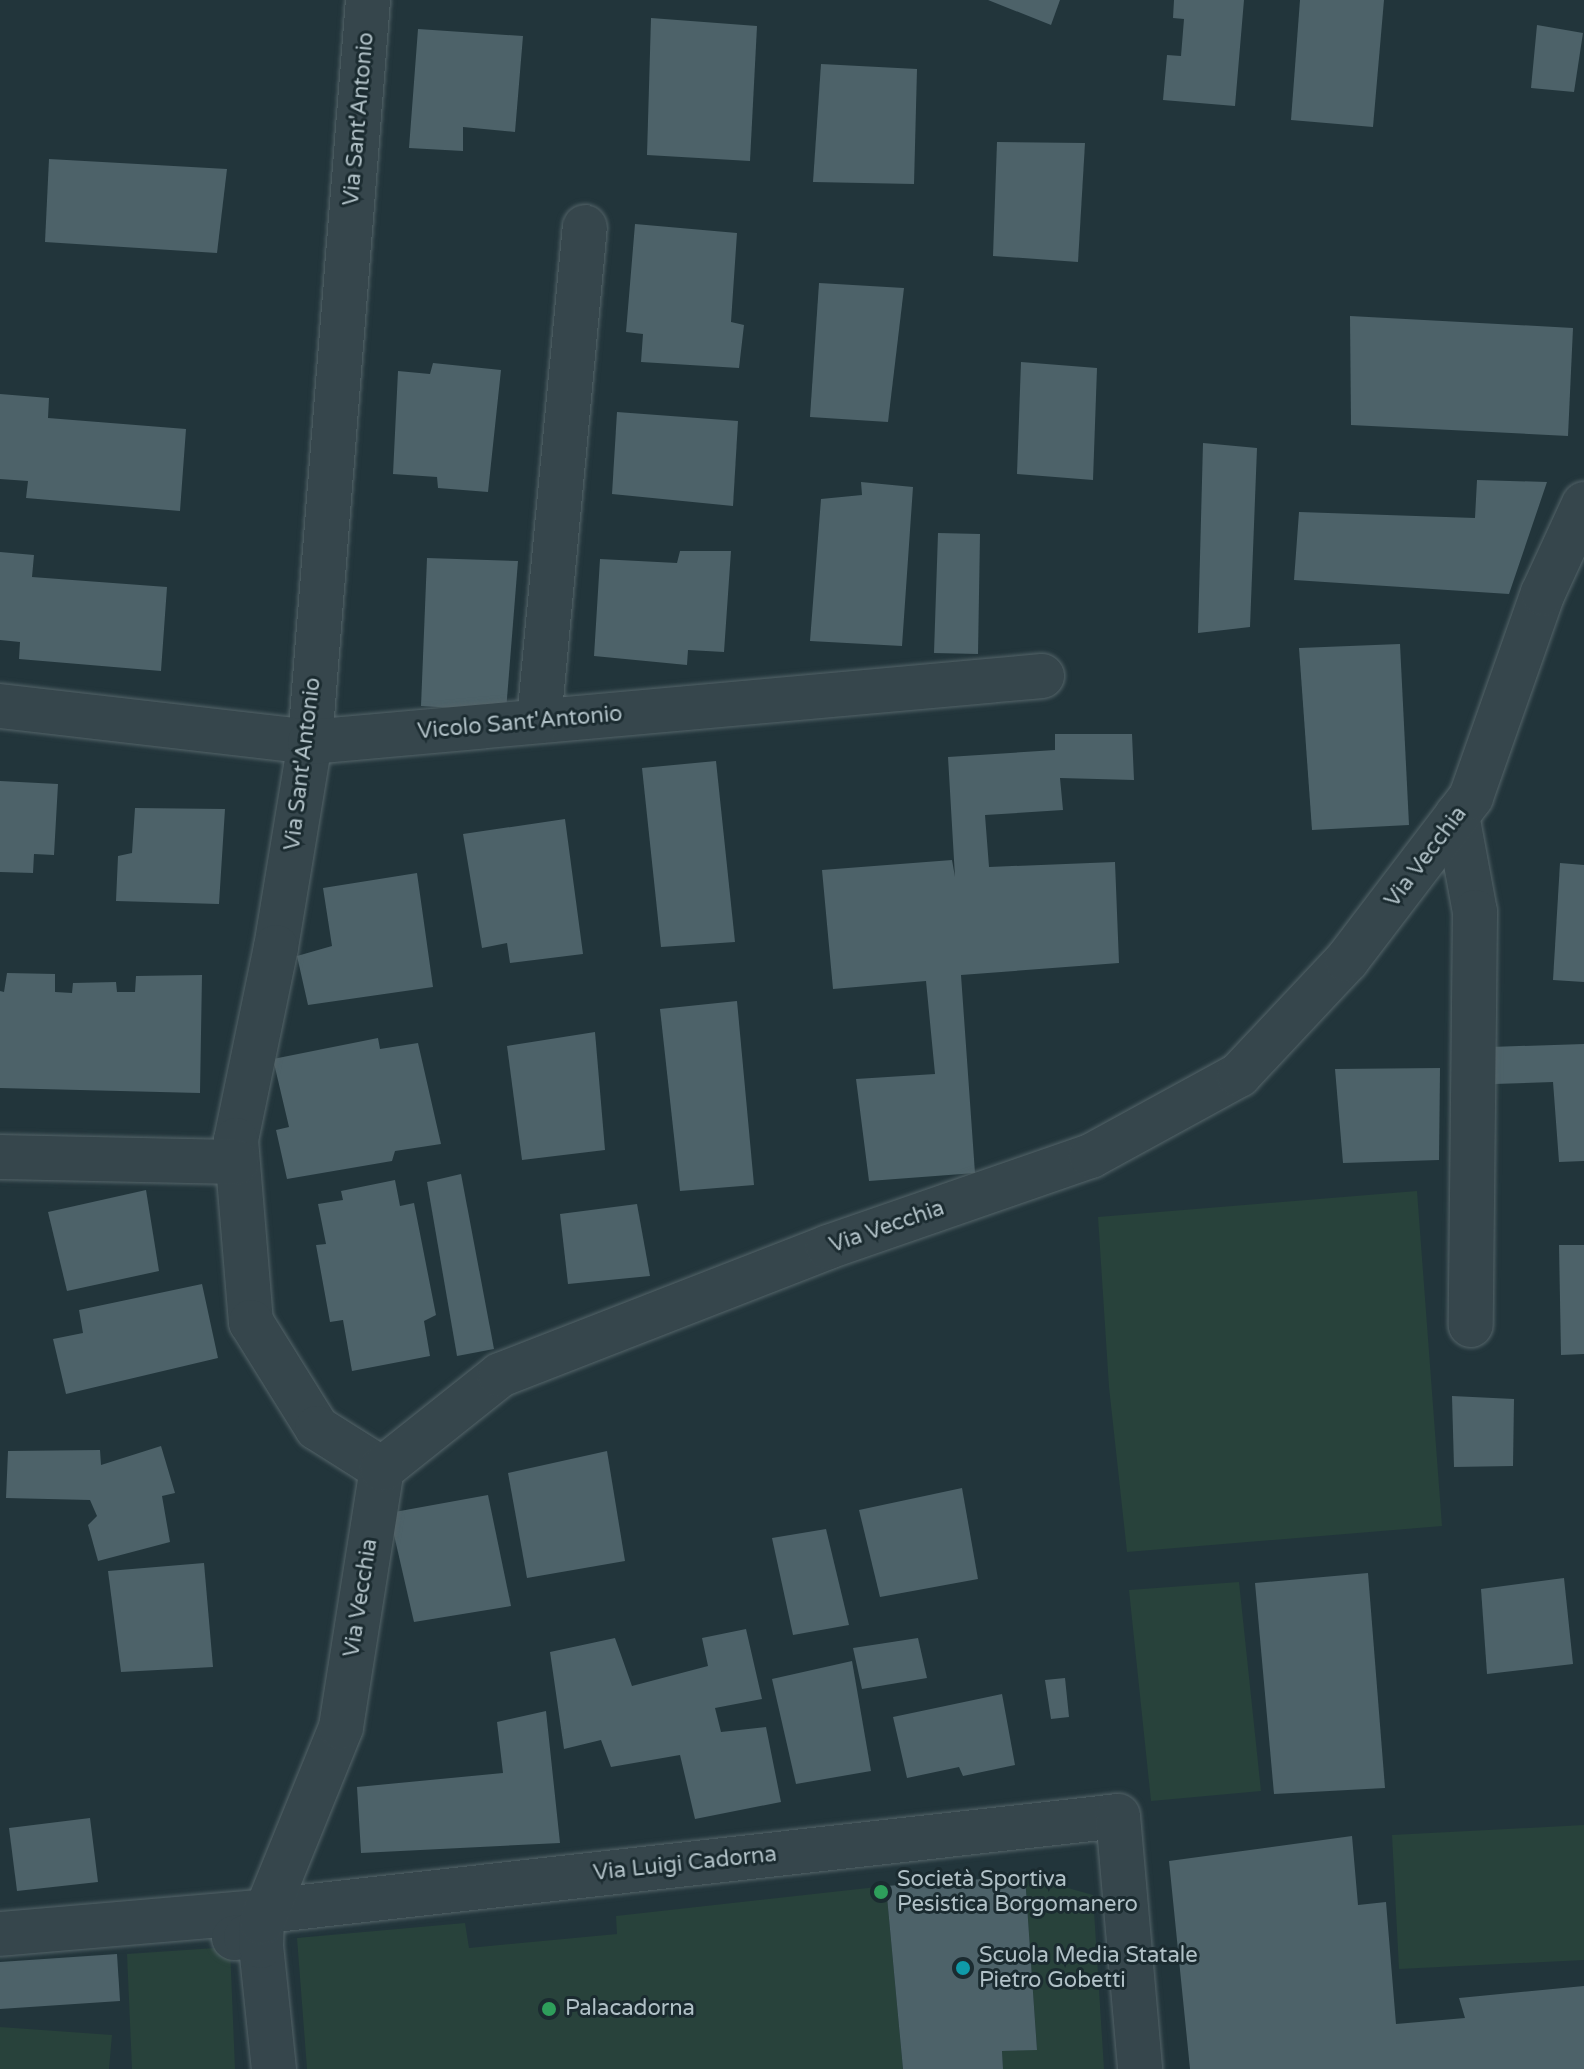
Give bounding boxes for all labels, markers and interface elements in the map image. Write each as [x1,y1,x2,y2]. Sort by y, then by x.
street label: Via Sant'Antonio [338,31,380,207]
street label: Via Sant'Antonio [279,676,327,852]
street label: Vicolo Sant'Antonio [416,701,624,745]
street label: Via Vecchia [1379,801,1473,913]
street label: Via Vecchia [826,1195,948,1259]
street label: Via Vecchia [339,1537,383,1659]
street label: Via Luigi Cadorna [592,1841,778,1887]
place label: Società Sportiva Pesistica Borgomanero [897,1866,1138,1918]
marker: Società Sportiva Pesistica Borgomanero [872,1883,890,1901]
place label: Scuola Media Statale Pietro Gobetti [979,1942,1198,1994]
marker: Scuola Media Statale Pietro Gobetti [954,1959,972,1977]
place label: Palacadorna [565,1996,695,2022]
marker: Palacadorna [540,2000,558,2018]

